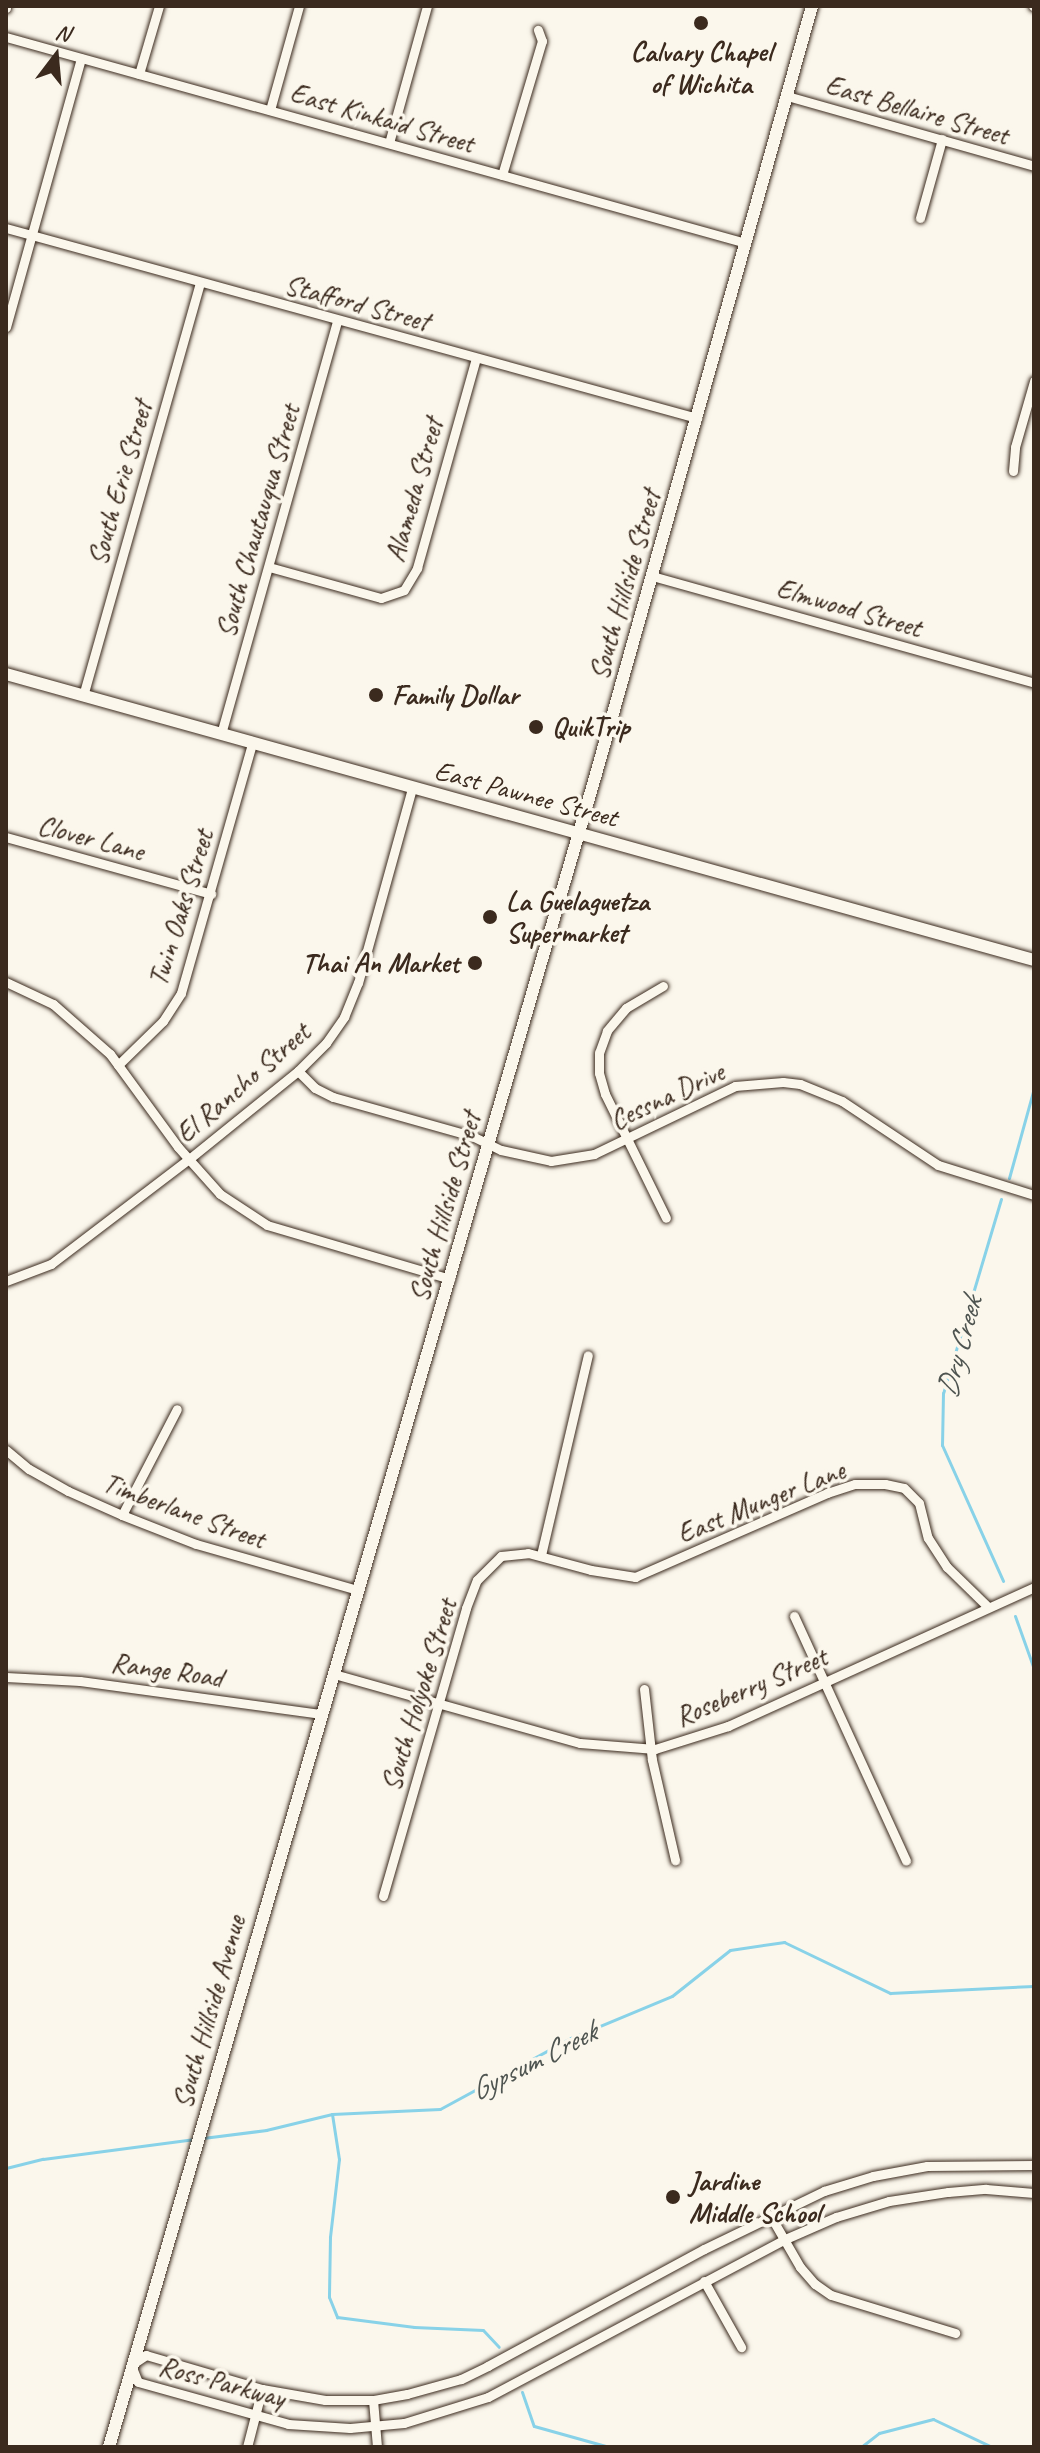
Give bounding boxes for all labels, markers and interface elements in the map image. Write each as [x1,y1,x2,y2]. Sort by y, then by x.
marker: Calvary Chapel of Wichita [692,14,710,32]
north arrow [16,16,96,96]
text: N [52,18,73,48]
place label: Calvary Chapel of Wichita [630,35,772,101]
street label: East Bellaire Street [821,68,1013,152]
street label: East Kinkaid Street [286,76,478,160]
street label: Stafford Street [281,268,433,338]
street label: South Erie Street [80,397,160,569]
street label: South Chautauqua Street [208,400,308,642]
street label: Alameda Street [378,414,450,566]
street label: South Hillside Street [582,486,668,684]
street label: Elmwood Street [772,571,926,645]
place label: Family Dollar [392,678,518,712]
marker: Family Dollar [367,686,385,704]
place label: QuikTrip [552,710,630,744]
marker: QuikTrip [527,718,545,736]
street label: East Pawnee Street [430,753,622,835]
street label: Clover Lane [34,808,148,868]
street label: Twin Oaks Street [141,825,221,991]
place label: La Guelaguetza Supermarket [506,884,647,950]
marker: La Guelaguetza Supermarket [481,908,499,926]
place label: Thai An Market [302,946,459,980]
marker: Thai An Market [466,954,484,972]
street label: El Rancho Street [169,1016,317,1150]
street label: Cessna Drive [604,1055,730,1137]
street label: South Hillside Street [402,1108,488,1306]
water label: Dry Creek [928,1293,990,1401]
street label: East Munger Lane [673,1453,849,1551]
street label: Timberlane Street [98,1466,270,1556]
street label: South Holyoke Street [374,1595,464,1795]
street label: Roseberry Street [670,1640,832,1734]
street label: Range Road [109,1646,225,1694]
street label: South Hillside Avenue [165,1912,253,2112]
water label: Gypsum Creek [464,2014,602,2108]
place label: Jardine Middle School [689,2164,821,2230]
marker: Jardine Middle School [664,2188,682,2206]
street label: Ross Parkway [155,2349,289,2415]

